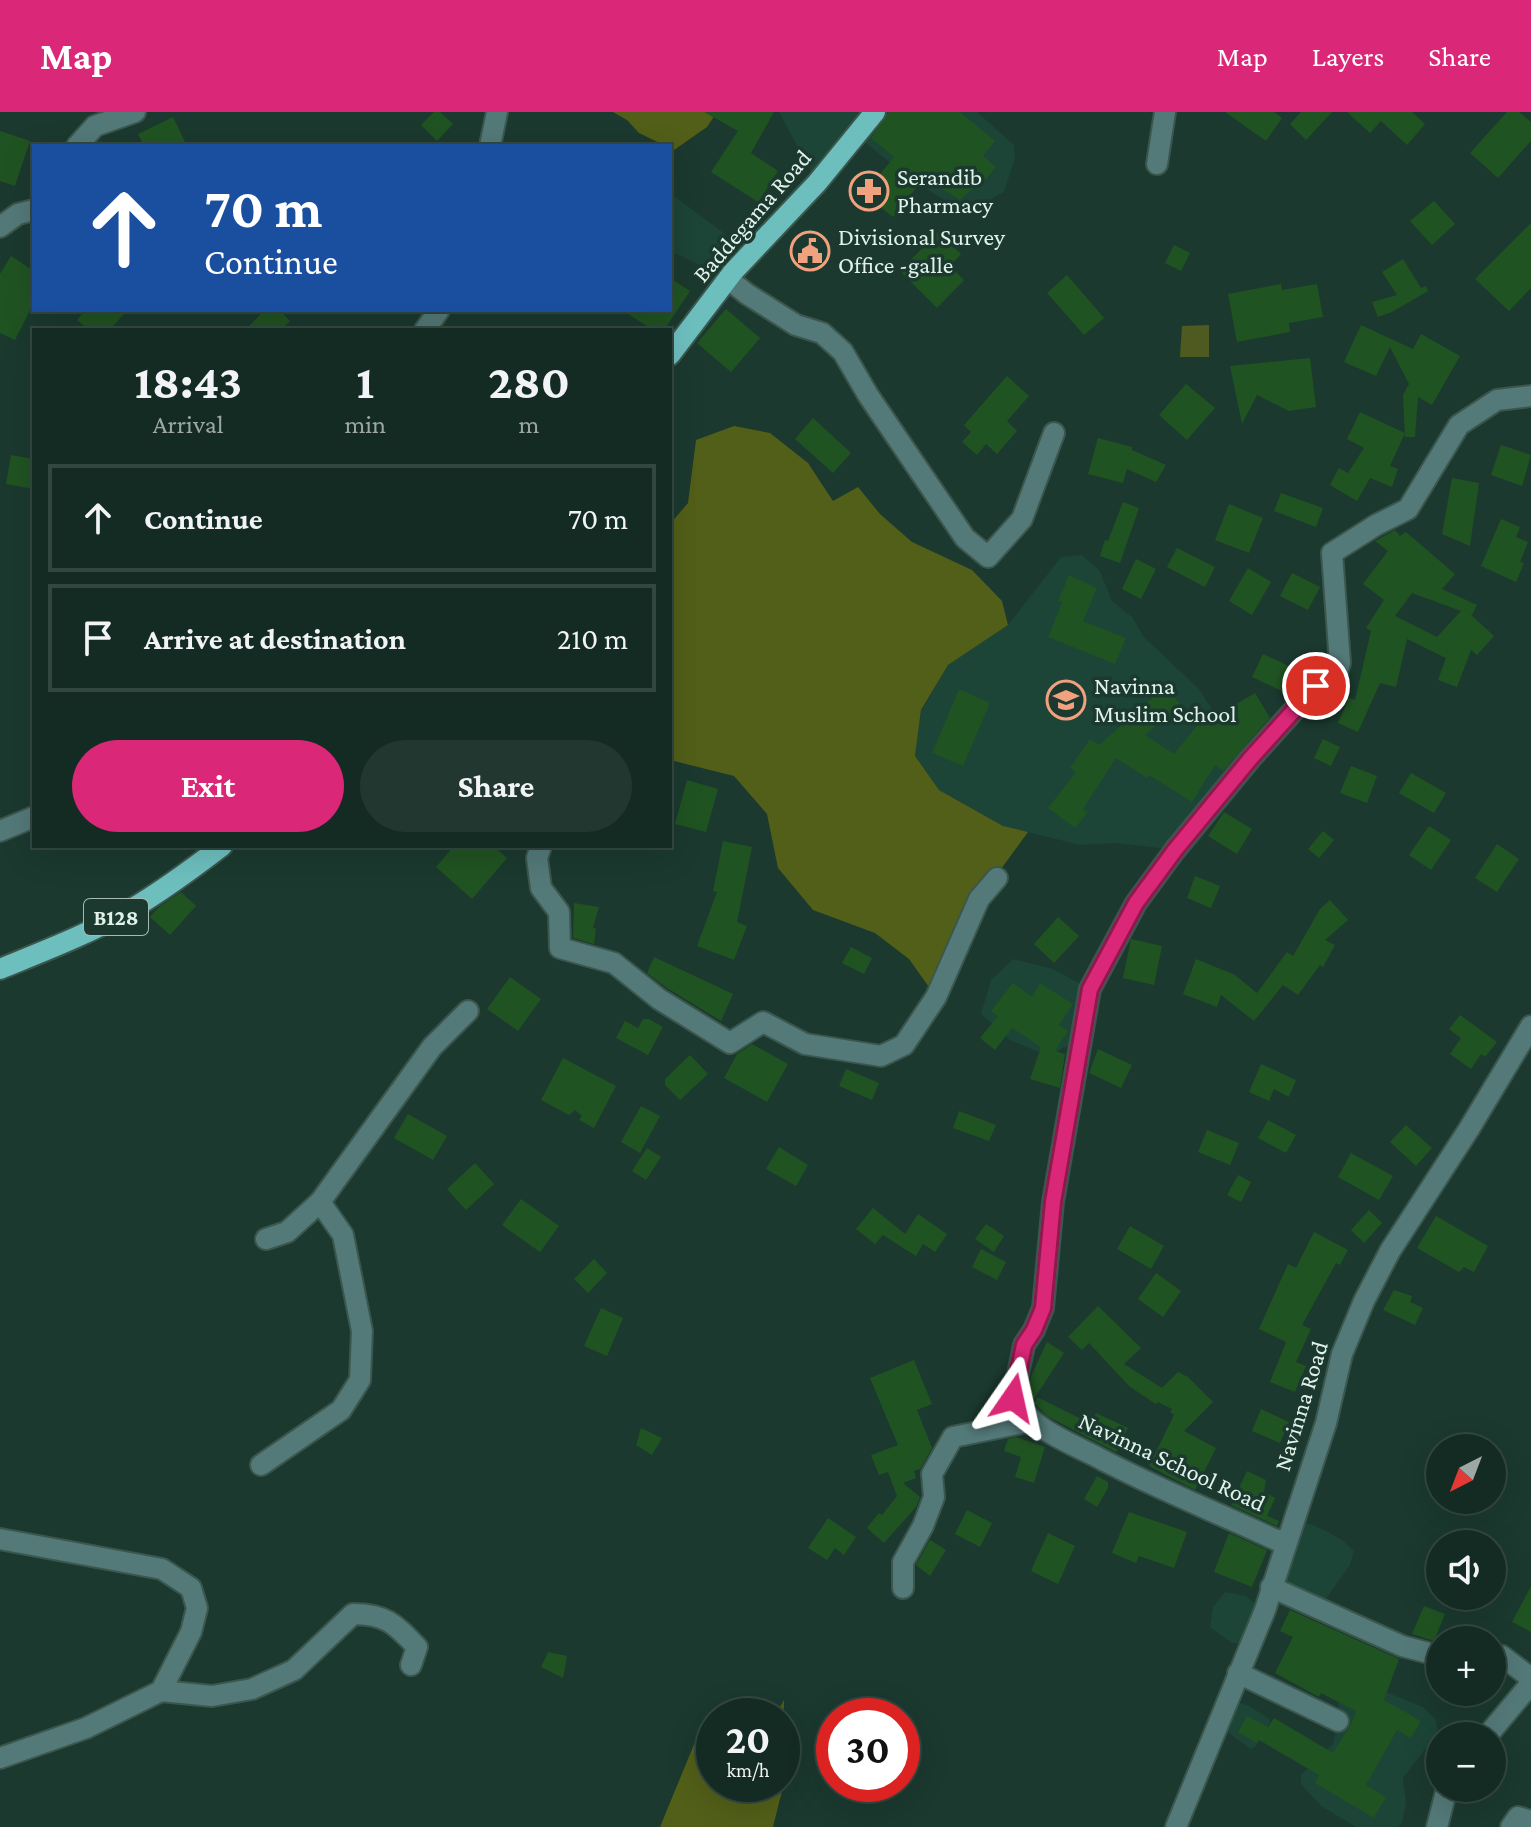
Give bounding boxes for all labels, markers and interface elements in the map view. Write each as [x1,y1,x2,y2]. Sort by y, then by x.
text: Map [40,35,113,77]
text: Map [1217,41,1268,72]
text: Layers [1312,41,1384,72]
text: Share [1428,41,1491,72]
street label: Baddegama Road [687,144,817,287]
place label: Serandib Pharmacy [897,163,994,218]
pharmacy icon: Serandib Pharmacy [848,170,890,212]
icon: ahead [72,176,176,280]
text: 70 m [204,177,323,239]
place label: Divisional Survey Office -galle [838,223,1006,278]
public building icon: Divisional Survey Office -galle [789,230,831,272]
text: Continue [204,242,338,282]
text: 18:43 [134,355,242,408]
text: 1 [356,355,374,408]
text: 280 [488,355,570,408]
text: Arrival [153,410,224,439]
text: min [344,410,386,439]
text: m [519,410,539,439]
icon: ahead [76,496,120,540]
text: Continue [144,502,263,535]
text: 70 m [568,502,628,535]
icon: arrive [76,616,120,660]
text: Arrive at destination [144,622,406,655]
text: 210 m [557,622,628,655]
pin [1282,652,1350,720]
icon: arrive [1294,664,1338,708]
place label: Navinna Muslim School [1094,672,1237,727]
school or university icon: Navinna Muslim School [1045,679,1087,721]
button: Exit [72,740,344,832]
button: Share [360,740,632,832]
road number: B128 [84,899,148,935]
street label: Navinna Road [1268,1337,1333,1474]
position arrow [971,1356,1055,1440]
street label: Navinna School Road [1075,1406,1270,1517]
north arrow [1426,1434,1506,1514]
map controls [1426,1434,1506,1802]
button: sound [1426,1530,1506,1610]
button: + [1426,1626,1506,1706]
speed limit sign: 30 [816,1698,920,1802]
text: 20 [726,1717,770,1762]
button: − [1426,1722,1506,1802]
text: km/h [726,1759,770,1781]

